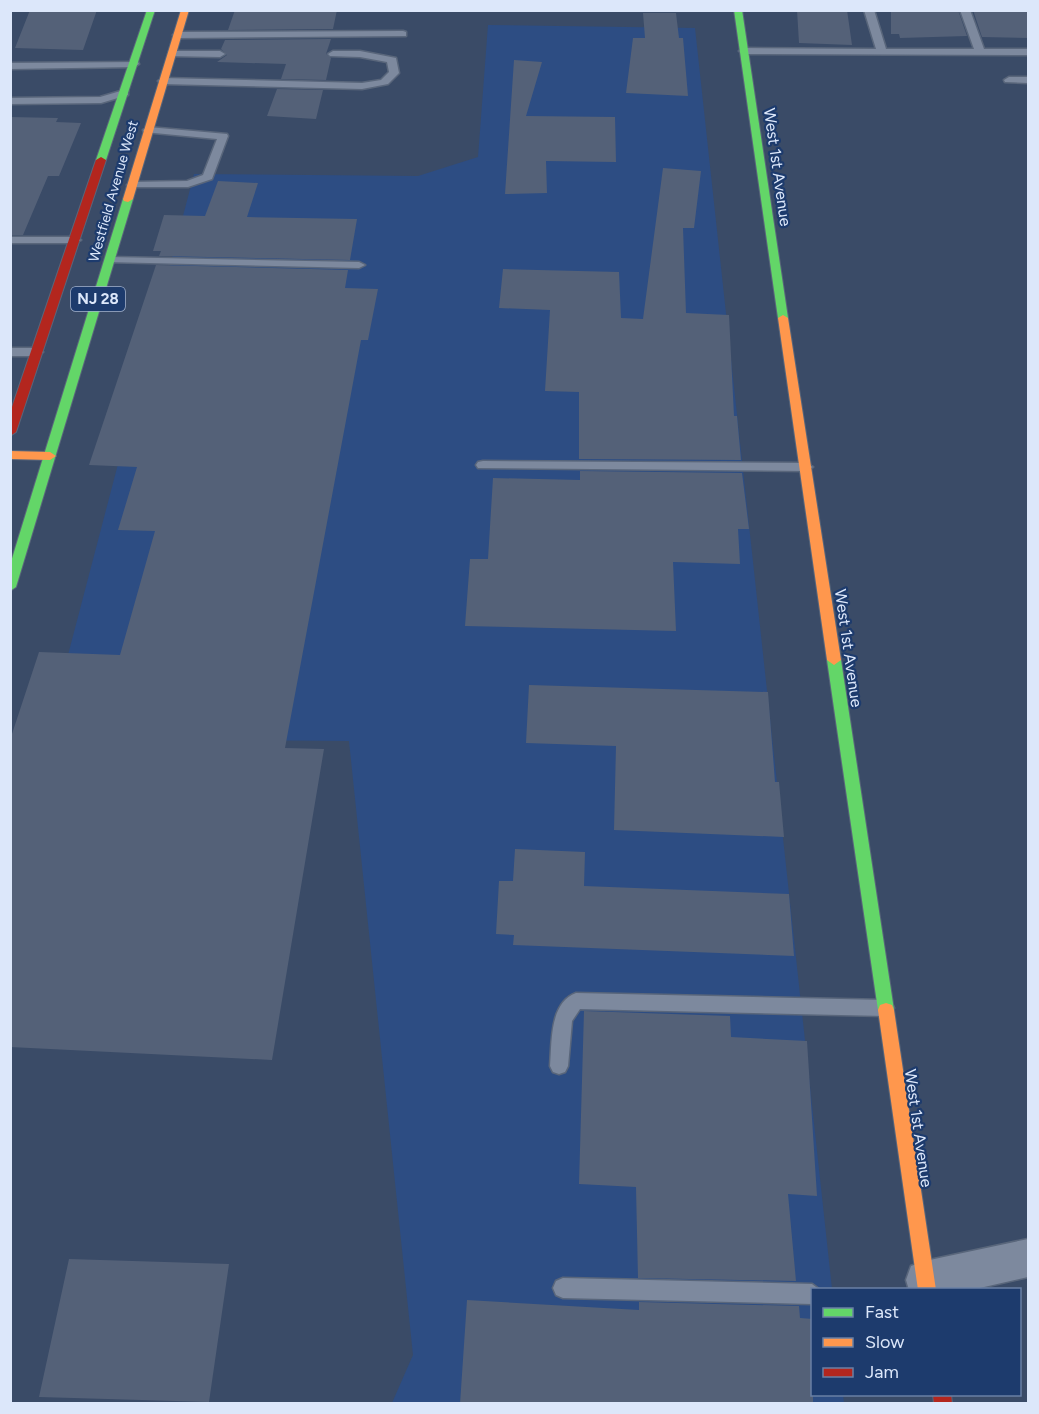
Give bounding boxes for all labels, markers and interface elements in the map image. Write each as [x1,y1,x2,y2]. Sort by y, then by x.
street label: West 1st Avenue [760,107,795,228]
street label: Westfield Avenue West [85,118,142,264]
road number: NJ 28 [71,287,125,311]
street label: West 1st Avenue [831,588,866,709]
street label: West 1st Avenue [901,1068,936,1189]
legend [811,1288,1021,1396]
text: Fast [865,1301,899,1323]
text: Slow [865,1331,904,1353]
text: Jam [865,1361,899,1383]

